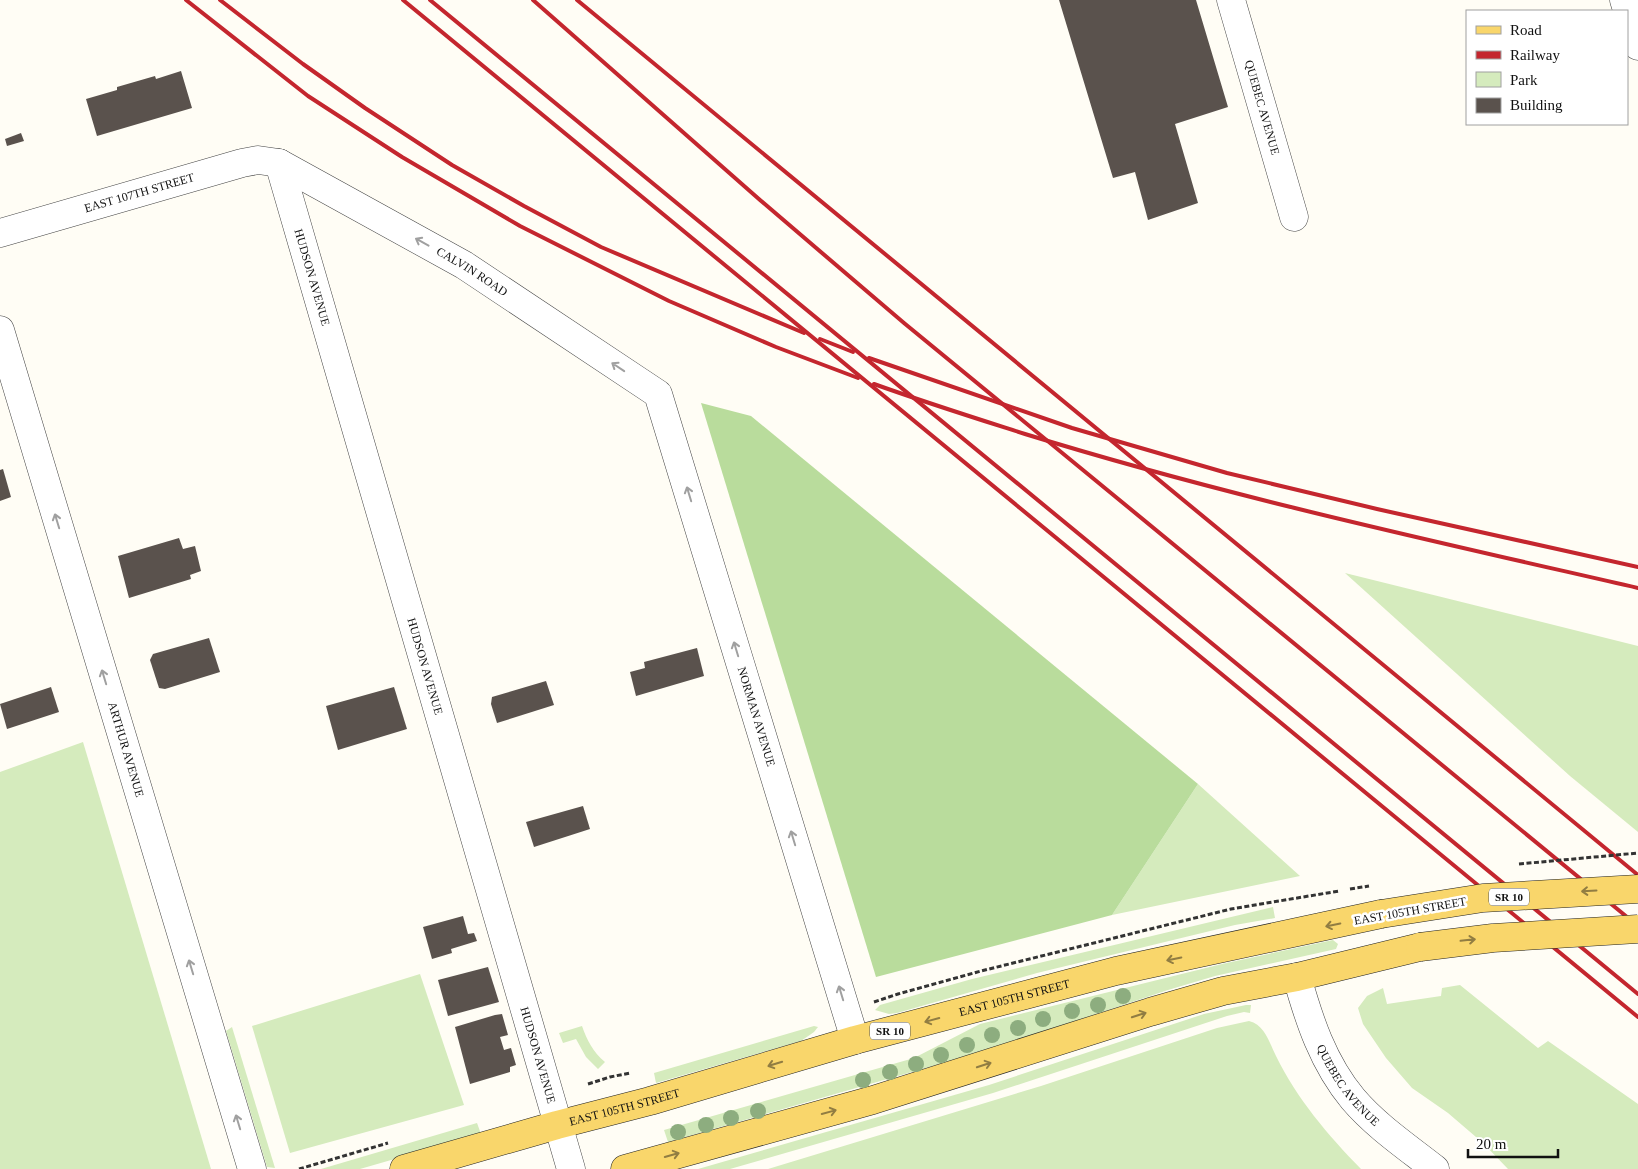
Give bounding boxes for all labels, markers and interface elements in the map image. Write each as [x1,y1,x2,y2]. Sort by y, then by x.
legend [1466,10,1628,125]
text: Road [1510,22,1542,38]
text: Railway [1510,47,1560,63]
street label: QUEBEC AVENUE [1242,58,1283,157]
text: Park [1510,72,1538,88]
text: Building [1510,97,1563,113]
street label: EAST 107TH STREET [83,170,197,215]
street label: HUDSON AVENUE [291,227,333,327]
one-way arrow [415,236,430,246]
street label: CALVIN ROAD [434,244,511,299]
one-way arrow [611,362,625,372]
one-way arrow [683,486,693,502]
one-way arrow [52,514,62,530]
street label: HUDSON AVENUE [404,616,446,716]
one-way arrow [730,641,740,657]
street label: NORMAN AVENUE [735,665,778,768]
one-way arrow [99,670,108,685]
street label: ARTHUR AVENUE [105,700,147,799]
one-way arrow [788,830,798,846]
one-way arrow [1582,886,1598,896]
road number: SR 10 [1489,889,1529,906]
street label: EAST 105TH STREET [1353,894,1468,928]
one-way arrow [1325,920,1341,930]
one-way arrow [1460,935,1476,945]
one-way arrow [1167,955,1183,964]
one-way arrow [185,959,195,975]
street label: EAST 105TH STREET [958,976,1072,1019]
one-way arrow [835,986,845,1002]
street label: HUDSON AVENUE [517,1005,559,1105]
one-way arrow [1130,1010,1146,1020]
one-way arrow [924,1016,940,1025]
road number: SR 10 [870,1022,910,1040]
street label: QUEBEC AVENUE [1314,1042,1382,1129]
one-way arrow [768,1059,784,1069]
one-way arrow [976,1059,992,1069]
street label: EAST 105TH STREET [568,1085,682,1129]
one-way arrow [820,1107,836,1117]
one-way arrow [232,1115,242,1131]
scale bar [1468,1126,1558,1158]
text: 20 m [1476,1136,1507,1152]
one-way arrow [663,1150,679,1160]

